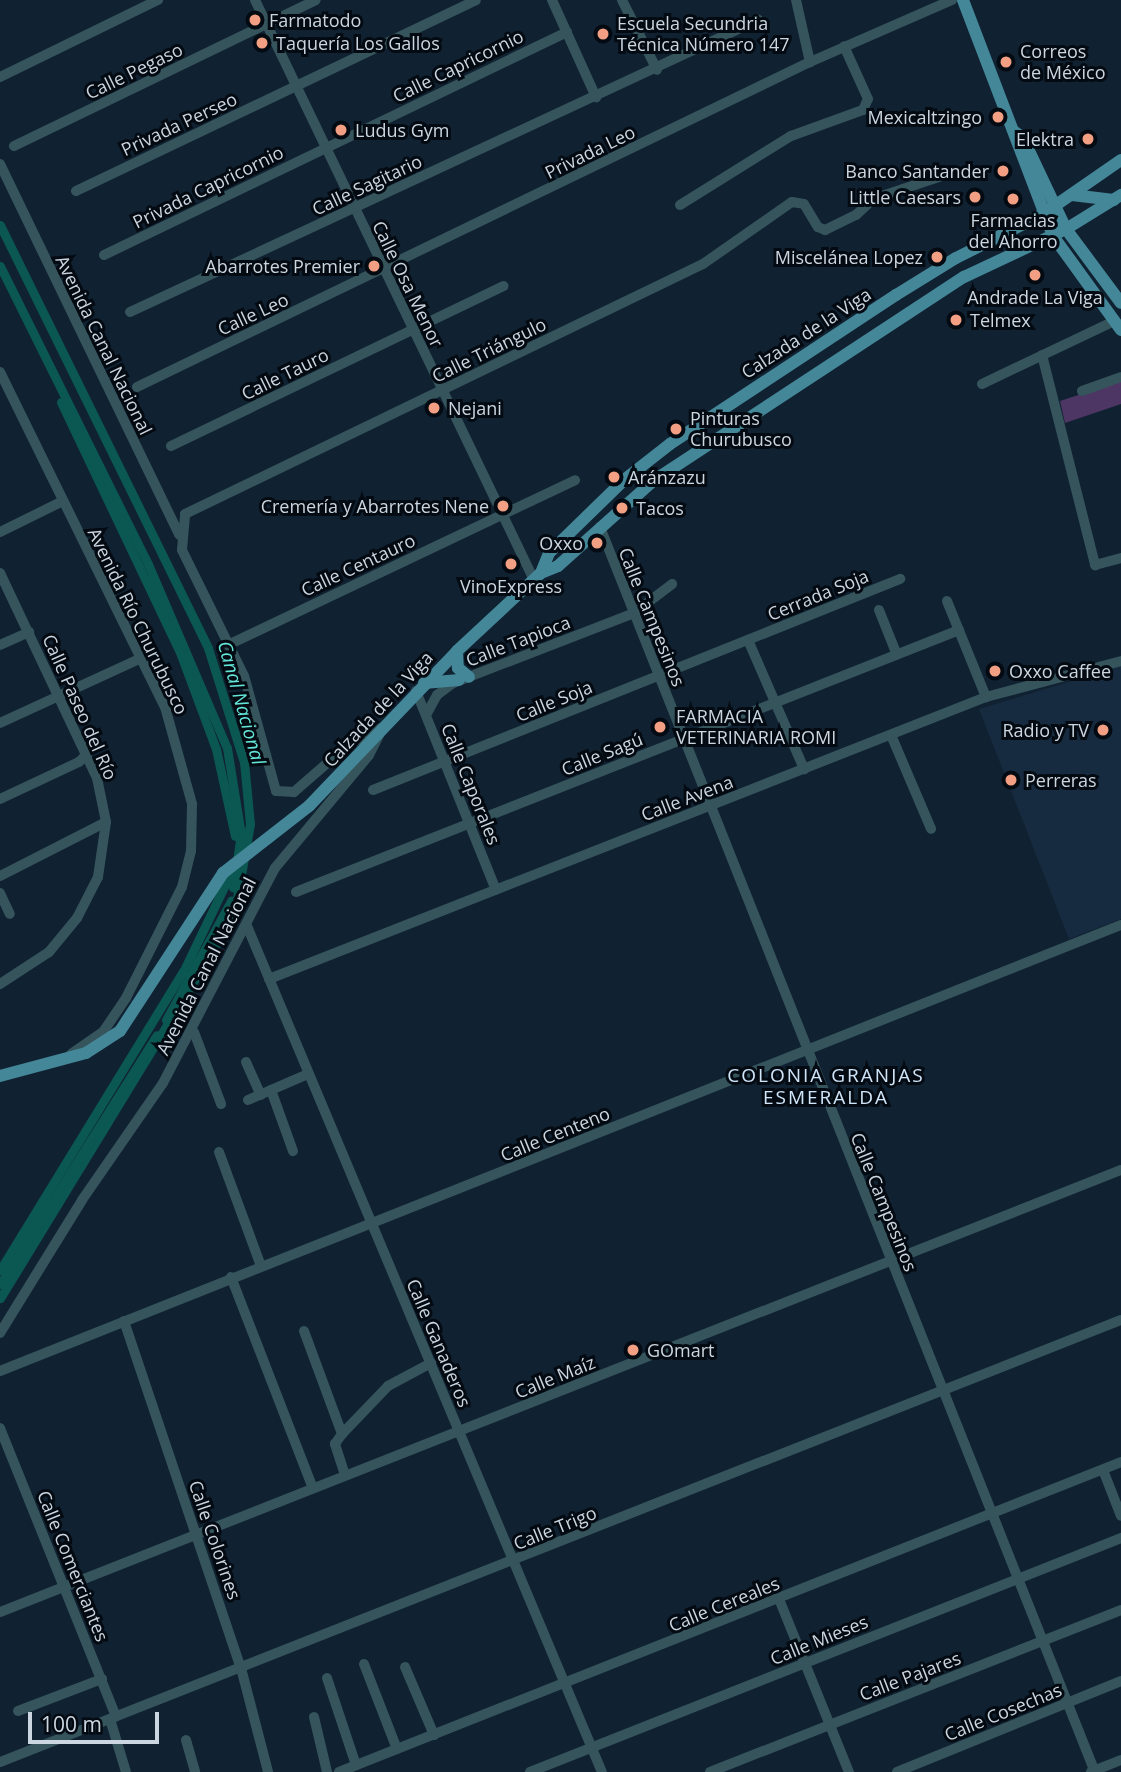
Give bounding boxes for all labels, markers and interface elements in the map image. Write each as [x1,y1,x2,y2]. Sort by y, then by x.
place label: Farmatodo [269,9,361,31]
marker: Farmatodo [247,12,263,28]
place label: Escuela Secundria Técnica Número 147 [617,13,790,56]
street label: Calle Capricornio [389,25,527,107]
marker: Escuela Secundria Técnica Número 147 [595,26,611,42]
place label: Taquería Los Gallos [276,32,440,54]
marker: Taquería Los Gallos [254,35,270,51]
street label: Calle Pegaso [82,38,186,104]
place label: Correos de México [1020,41,1106,84]
marker: Correos de México [998,54,1014,70]
street label: Privada Perseo [118,88,240,160]
place label: Mexicaltzingo [868,106,982,128]
marker: Mexicaltzingo [988,107,1008,127]
place label: Ludus Gym [355,119,450,141]
street label: Privada Leo [541,121,639,183]
marker: Ludus Gym [333,122,349,138]
place label: Elektra [1016,128,1074,150]
marker: Elektra [1080,131,1096,147]
street label: Privada Capricornio [129,141,287,233]
street label: Calle Sagitario [309,150,425,220]
place label: Banco Santander [845,160,989,182]
marker: Banco Santander [995,163,1011,179]
place label: Little Caesars [849,186,961,208]
marker: Little Caesars [967,189,983,205]
marker: Farmacias del Ahorro [1005,191,1021,207]
place label: Farmacias del Ahorro [968,210,1058,252]
street label: Calle Osa Menor [368,217,448,351]
place label: Miscelánea Lopez [775,246,923,268]
marker: Miscelánea Lopez [929,249,945,265]
street label: Avenida Canal Nacional [51,252,157,438]
place label: Abarrotes Premier [205,255,360,277]
marker: Abarrotes Premier [366,258,382,274]
marker: Andrade La Viga [1027,267,1043,283]
street label: Calzada de la Viga [737,283,875,383]
place label: Andrade La Viga [967,286,1103,308]
street label: Calle Leo [214,288,292,340]
place label: Telmex [970,309,1031,331]
marker: Telmex [948,312,964,328]
street label: Calle Triángulo [428,313,550,387]
street label: Calle Tauro [238,344,332,404]
place label: Nejani [448,397,502,419]
marker: Nejani [426,400,442,416]
place label: Pinturas Churubusco [690,408,792,450]
marker: Pinturas Churubusco [668,421,684,437]
place label: Aránzazu [628,466,706,488]
marker: Aránzazu [606,469,622,485]
place label: Cremería y Abarrotes Nene [261,495,489,517]
place label: Tacos [636,497,684,519]
marker: Cremería y Abarrotes Nene [495,498,511,514]
marker: Tacos [614,500,630,516]
street label: Avenida Río Churubusco [83,524,193,718]
street label: Calle Centauro [298,529,418,601]
place label: Oxxo [539,532,583,554]
marker: Oxxo [589,535,605,551]
street label: Calle Campesinos [614,544,690,690]
marker: VinoExpress [503,556,519,572]
street label: Cerrada Soja [764,565,872,625]
place label: VinoExpress [460,575,562,597]
street label: Calle Tapioca [463,611,573,671]
street label: Calle Paseo del Río [38,631,122,783]
water label: Canal Nacional [212,638,270,768]
street label: Calzada de la Viga [319,647,437,771]
place label: Oxxo Caffee [1009,660,1111,682]
marker: Oxxo Caffee [987,663,1003,679]
street label: Calle Soja [513,676,595,726]
place label: FARMACIA VETERINARIA ROMI [676,706,836,748]
marker: FARMACIA VETERINARIA ROMI [650,717,670,737]
place label: Radio y TV [1002,719,1089,741]
street label: Calle Caporales [437,720,505,848]
marker: Radio y TV [1095,722,1111,738]
street label: Calle Sagú [558,728,646,780]
place label: Perreras [1025,769,1097,791]
street label: Calle Avena [638,771,736,825]
marker: Perreras [1003,772,1019,788]
street label: Avenida Canal Nacional [152,874,260,1058]
district label: COLONIA GRANJAS ESMERALDA [729,1065,923,1109]
street label: Calle Centeno [497,1102,613,1166]
street label: Calle Campesinos [846,1129,922,1275]
street label: Calle Ganaderos [402,1276,476,1410]
place label: GOmart [647,1339,715,1361]
marker: GOmart [625,1342,641,1358]
street label: Calle Maíz [512,1351,598,1403]
street label: Calle Colorines [185,1478,245,1602]
street label: Calle Comerciantes [33,1487,113,1645]
street label: Calle Trigo [510,1502,600,1554]
street label: Calle Cereales [666,1572,782,1636]
street label: Calle Mieses [767,1611,871,1669]
street label: Calle Pajares [856,1647,964,1705]
street label: Calle Cosechas [941,1679,1065,1745]
scale bar [32,1698,163,1742]
text: 100 m [41,1710,102,1738]

